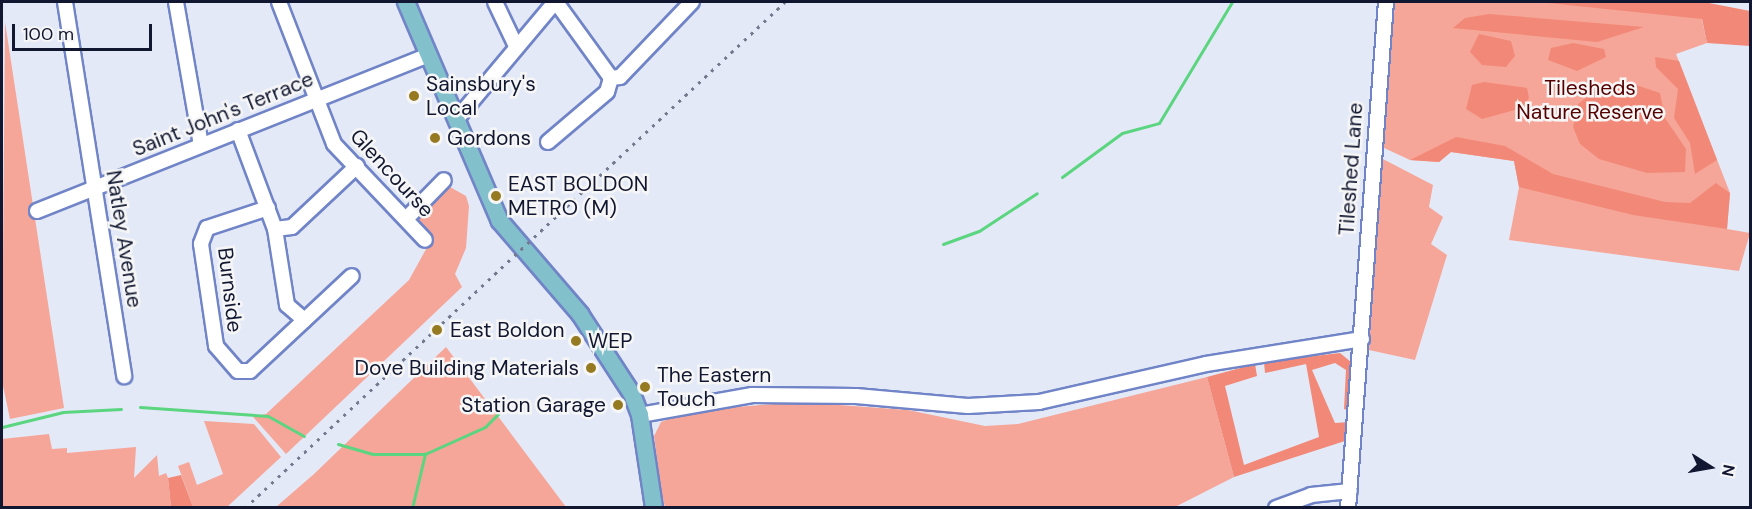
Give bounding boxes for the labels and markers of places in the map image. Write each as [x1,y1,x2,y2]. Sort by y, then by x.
place label: Sainsbury's Local [426,71,536,121]
marker: Sainsbury's Local [407,89,421,103]
place label: Gordons [447,125,531,151]
marker: Gordons [428,131,442,145]
place label: EAST BOLDON METRO (M) [508,171,648,221]
marker: EAST BOLDON METRO (M) [489,189,503,203]
place label: East Boldon [450,317,565,343]
marker: East Boldon [428,321,446,339]
place label: WEP [588,328,632,354]
marker: WEP [569,334,583,348]
place label: Dove Building Materials [354,355,579,381]
marker: Dove Building Materials [584,361,598,375]
place label: The Eastern Touch [657,362,771,412]
marker: The Eastern Touch [638,380,652,394]
place label: Station Garage [461,392,606,418]
marker: Station Garage [611,398,625,412]

